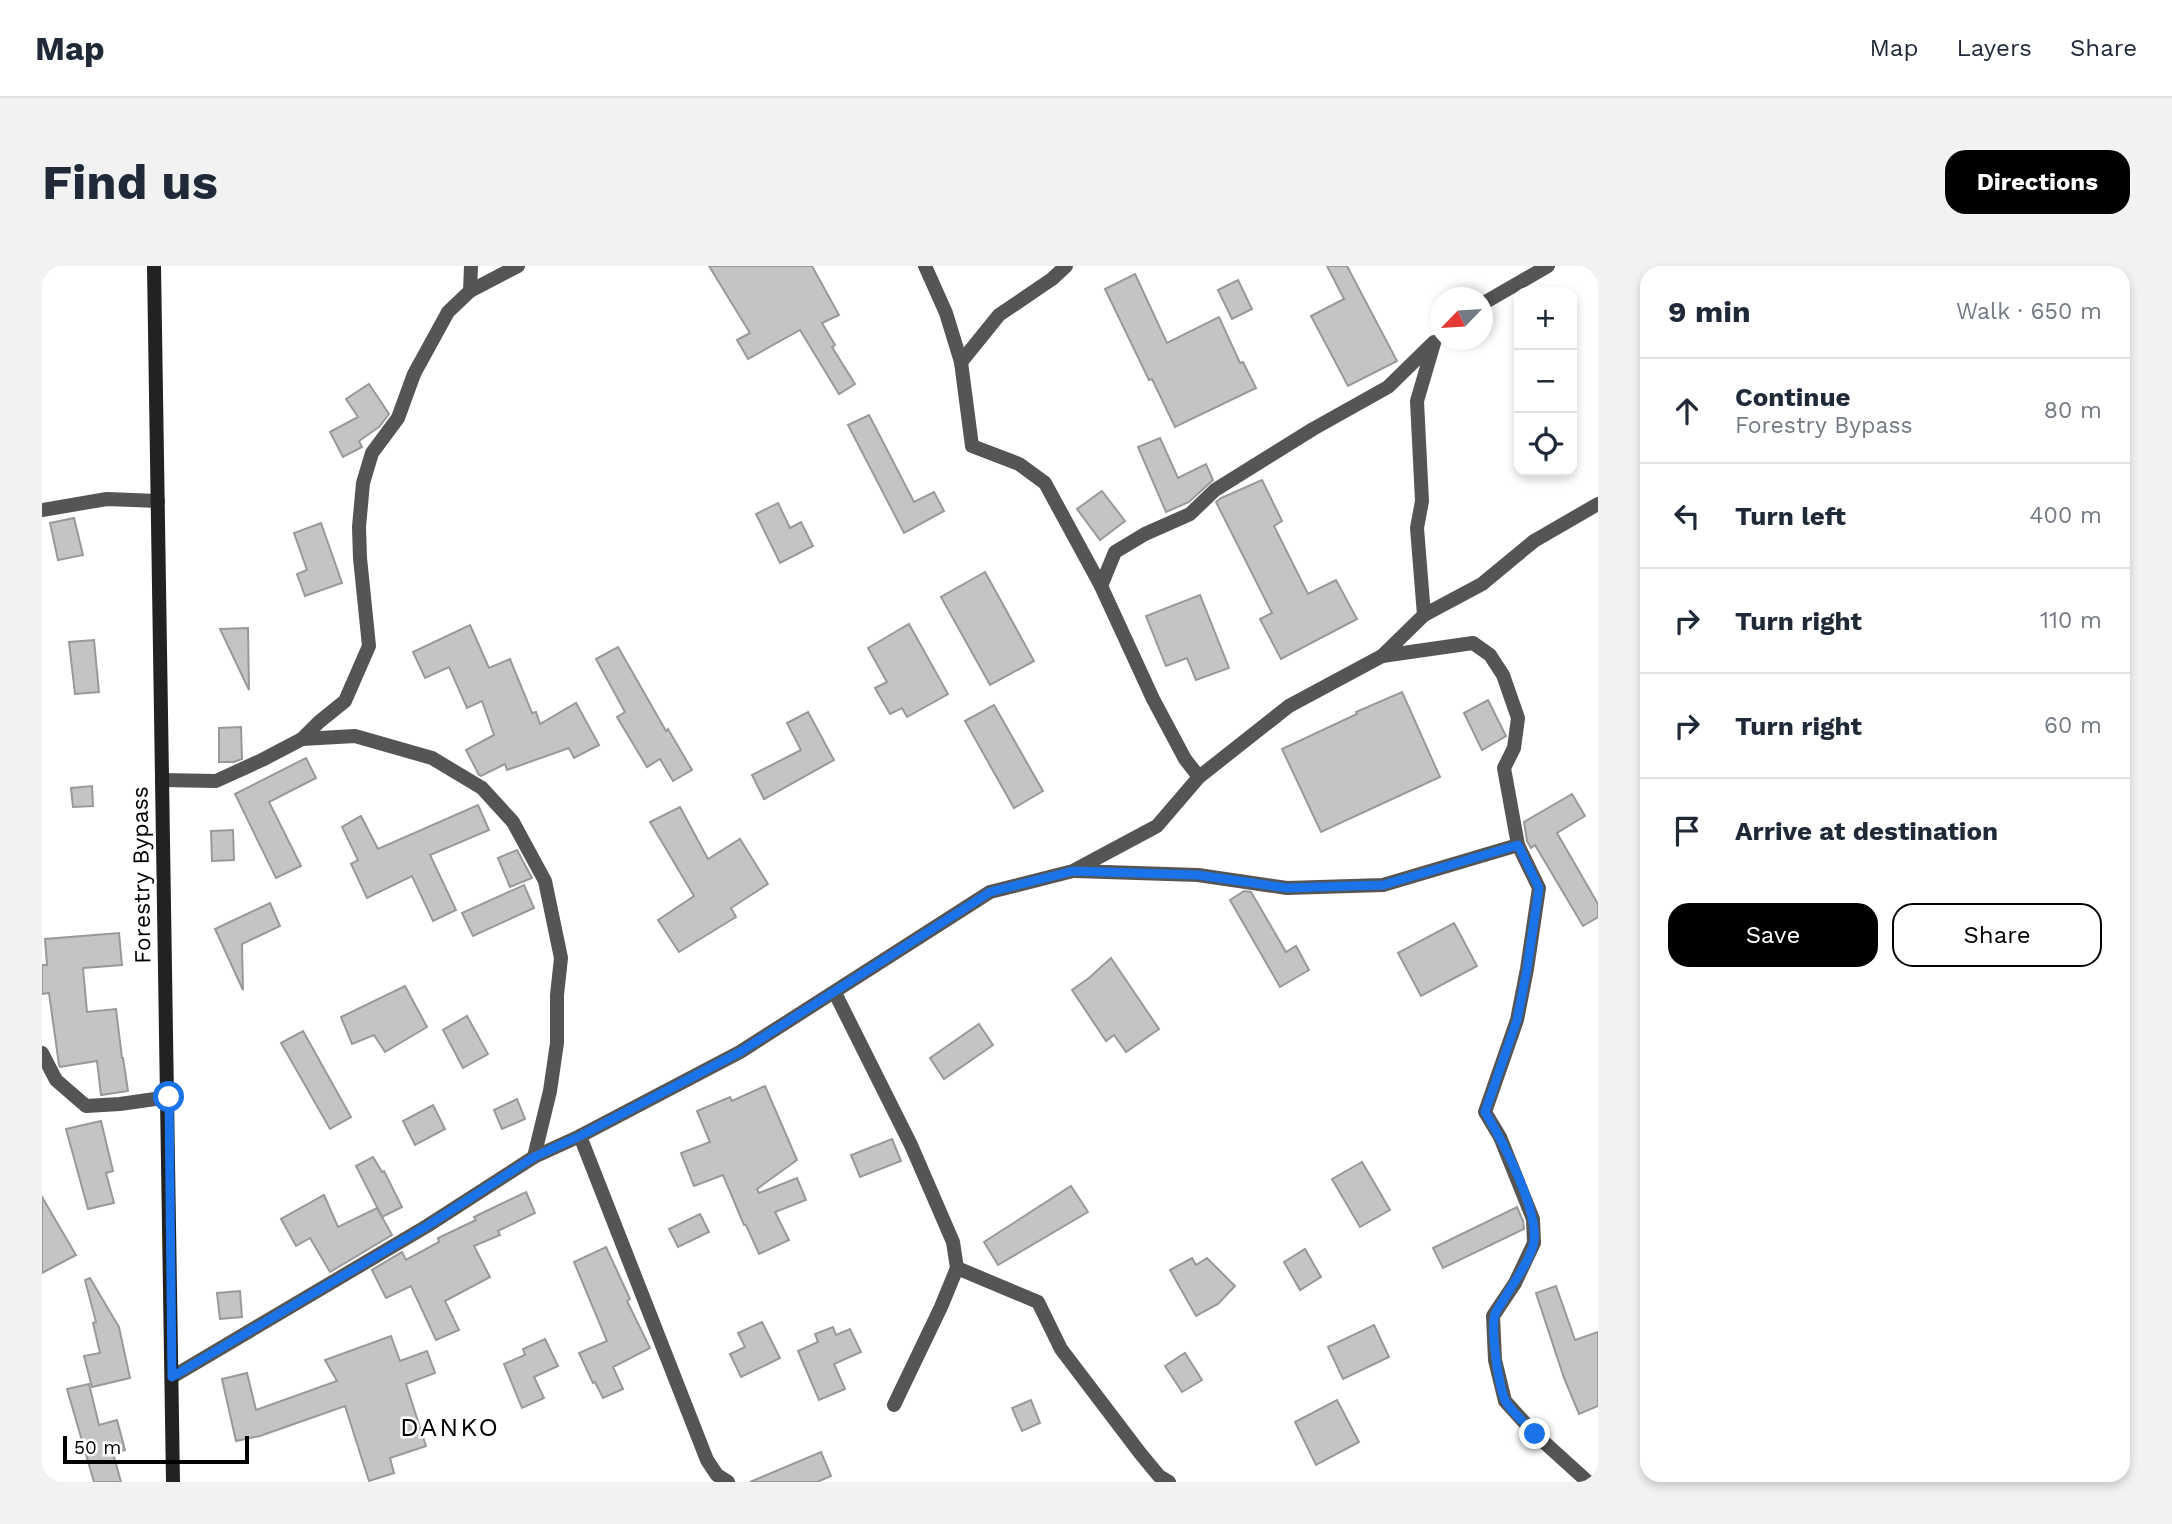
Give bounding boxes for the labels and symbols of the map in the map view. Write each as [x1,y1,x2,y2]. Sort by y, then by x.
north arrow [1430,287,1493,350]
street label: Forestry Bypass [126,786,157,964]
route start [153,1081,184,1112]
district label: DANKO [400,1412,500,1442]
route end [1519,1418,1550,1449]
scale bar [63,1433,248,1465]

